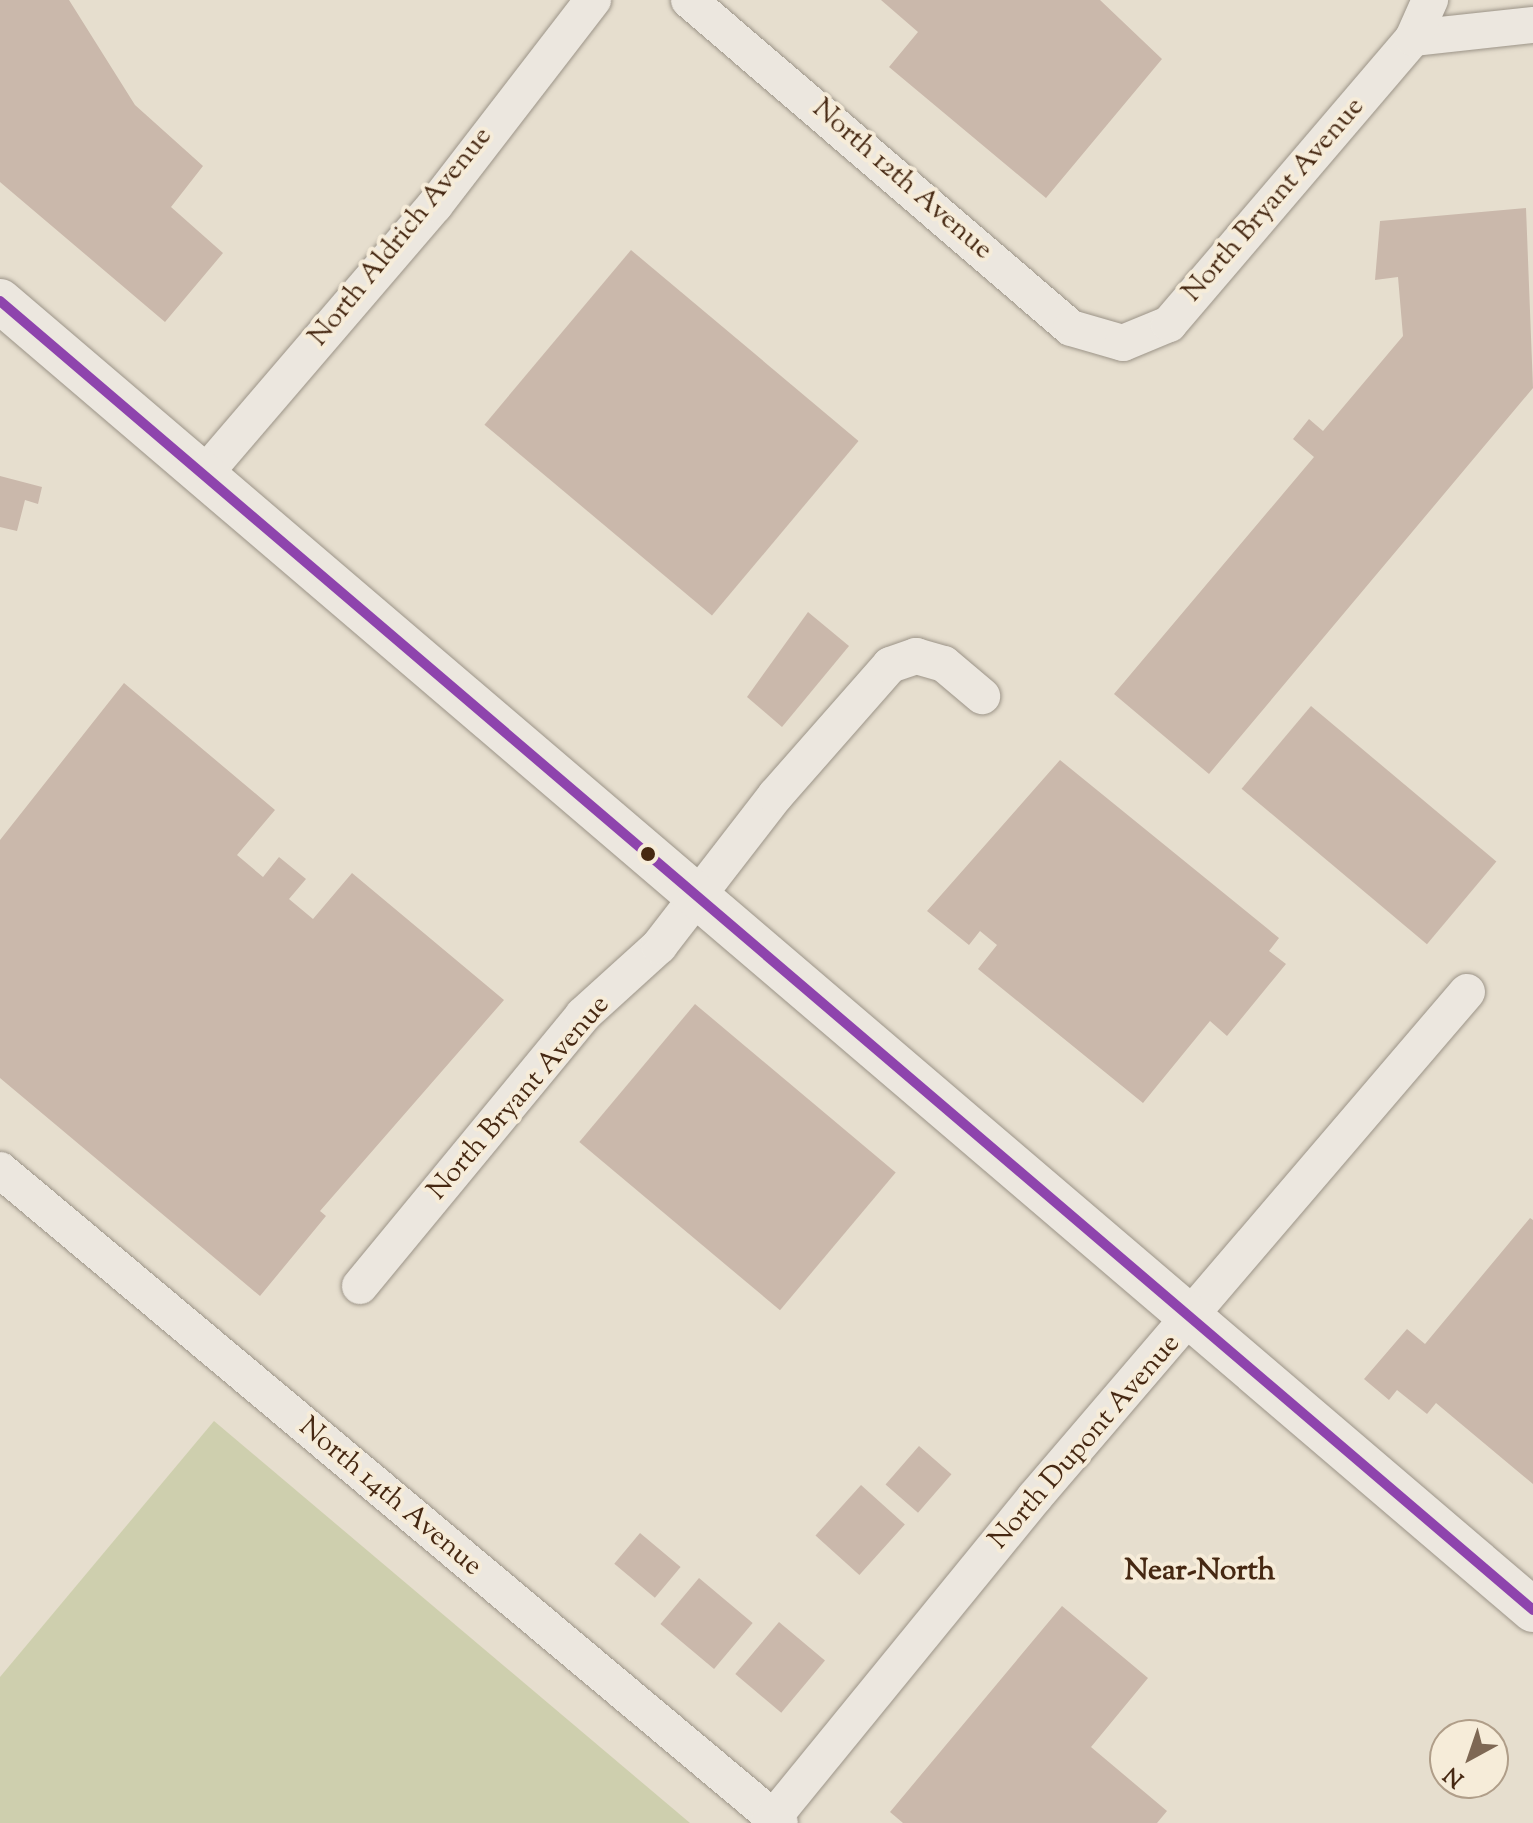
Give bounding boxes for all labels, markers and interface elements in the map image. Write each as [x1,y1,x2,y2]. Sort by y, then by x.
street label: North Bryant Avenue [1176,91,1372,309]
street label: North 12th Avenue [805,93,999,267]
street label: North Aldrich Avenue [302,121,500,353]
unlabelled marker [640,846,656,862]
street label: North Bryant Avenue [421,989,617,1207]
street label: North Dupont Avenue [982,1327,1188,1557]
street label: North 14th Avenue [292,1411,488,1583]
district label: Near-North [1125,1554,1275,1590]
north arrow [1429,1719,1509,1799]
text: N [1438,1758,1472,1794]

